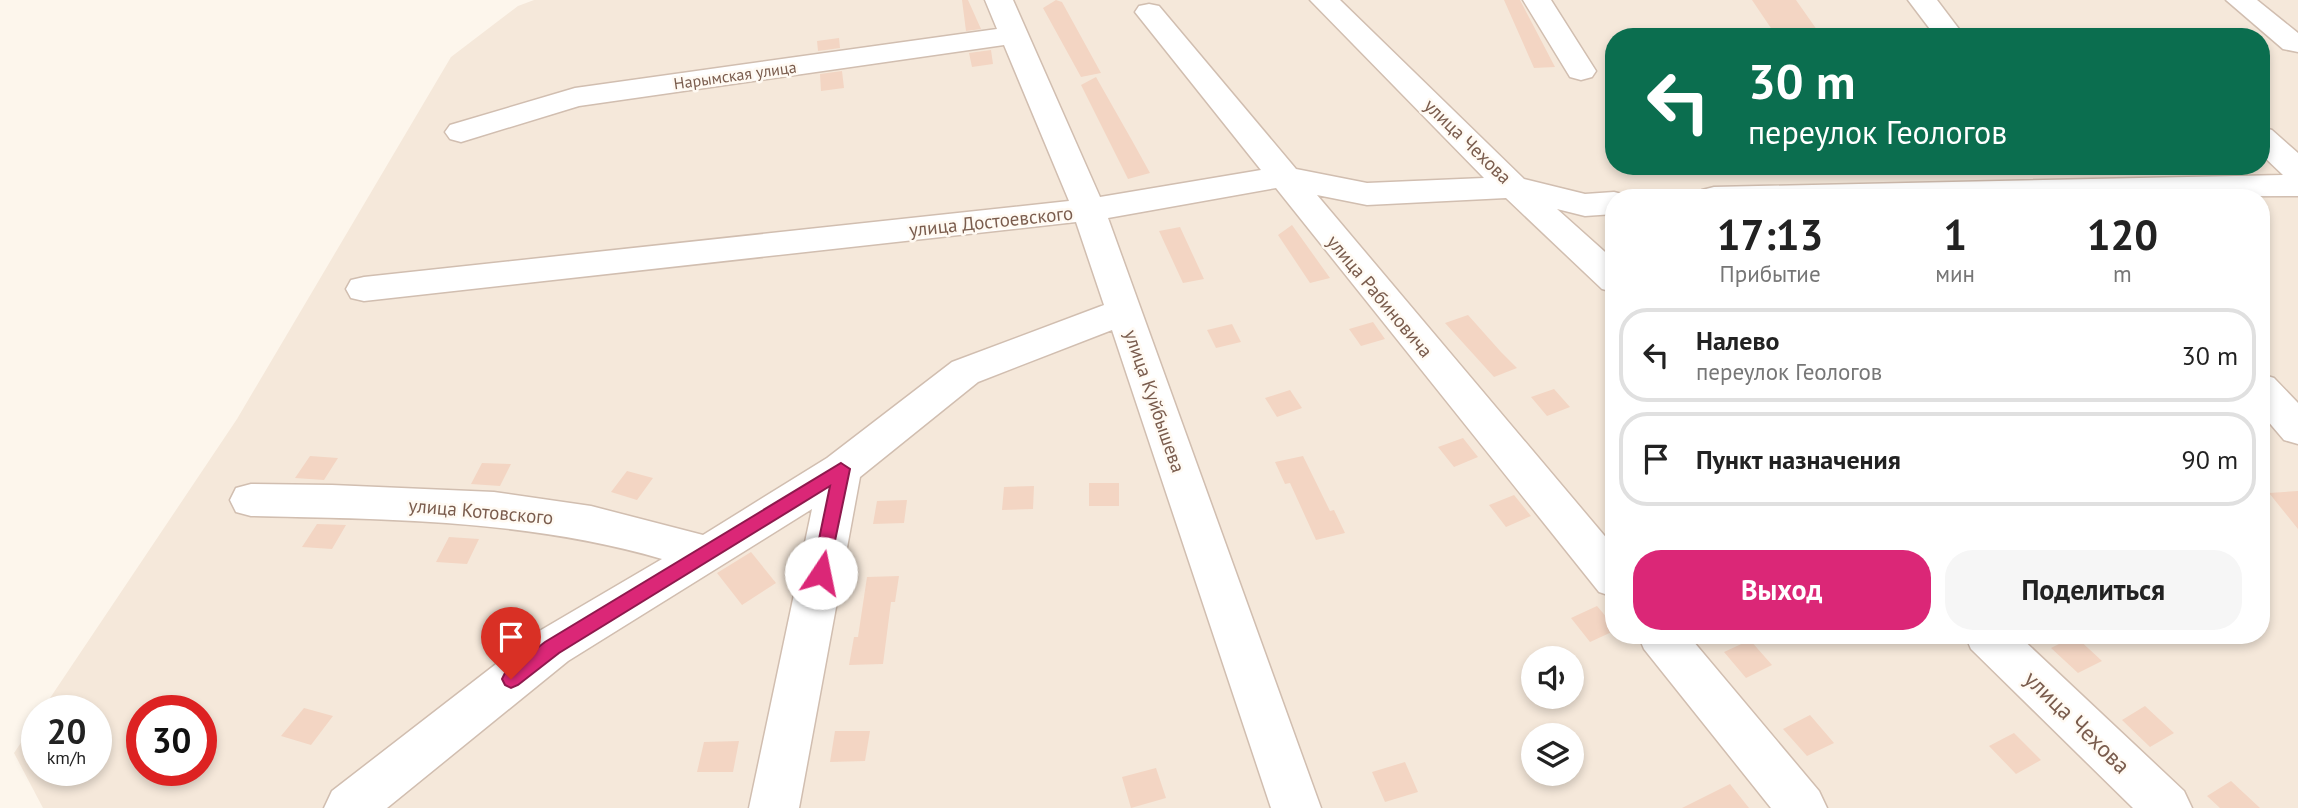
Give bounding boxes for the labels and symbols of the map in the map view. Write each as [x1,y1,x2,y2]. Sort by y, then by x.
street label: Нарымская улица [672,56,798,94]
street label: улица Чехова [1419,93,1517,189]
street label: улица Достоевского [908,200,1074,242]
street label: улица Рабиновича [1322,230,1438,362]
street label: улица Куйбышева [1119,326,1191,476]
street label: улица Котовского [408,493,554,529]
position arrow [784,536,858,610]
pin [481,607,541,679]
street label: улица Чехова [2018,664,2136,779]
speed limit sign: 30 [126,695,217,786]

